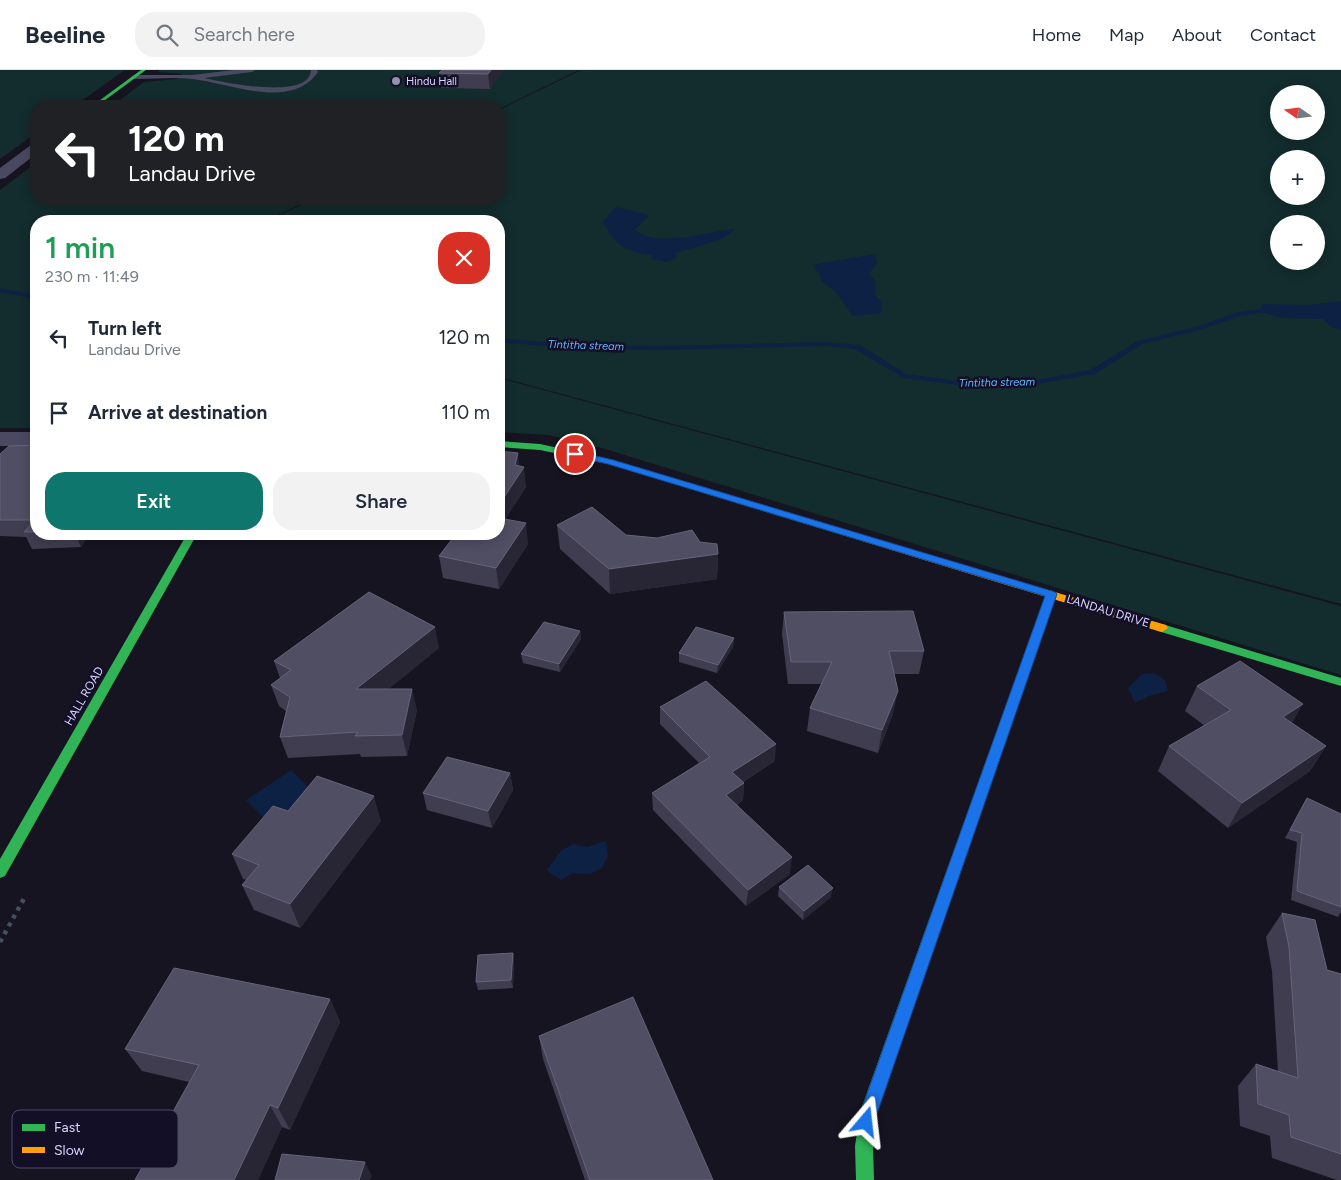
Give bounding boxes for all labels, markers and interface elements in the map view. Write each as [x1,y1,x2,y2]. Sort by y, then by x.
search box [135,12,485,57]
text: Beeline [25,20,105,49]
icon: search [153,21,181,49]
text: Search here [193,23,295,46]
text: Home [1032,24,1081,46]
text: Map [1109,24,1144,46]
text: About [1172,24,1222,46]
text: Contact [1250,24,1316,46]
marker: Hindu Hall [390,75,402,87]
place label: Hindu Hall [406,75,457,88]
north arrow [1270,85,1325,140]
map controls [1270,85,1325,270]
text: 120 m [128,118,225,160]
icon: left [45,120,110,185]
button: + [1270,150,1325,205]
text: Landau Drive [128,160,256,187]
button: − [1270,215,1325,270]
text: 1 min [45,229,115,266]
button: close [438,232,490,284]
text: 230 m · 11:49 [45,267,139,286]
text: Turn left [88,317,162,340]
icon: left [45,324,73,352]
text: 120 m [438,326,490,349]
water label: Tintitha stream [548,338,625,353]
text: Landau Drive [88,340,181,359]
water label: Tintitha stream [959,375,1036,390]
icon: arrive [45,399,73,427]
text: Arrive at destination [88,401,267,424]
text: 110 m [441,401,490,424]
pin [554,433,596,475]
icon: arrive [561,440,589,468]
button: Exit [45,472,263,530]
button: Share [273,472,490,530]
street label: LANDAU DRIVE [1065,592,1151,630]
street label: HALL ROAD [61,664,107,728]
position arrow [839,1095,891,1147]
legend [12,1110,178,1168]
text: Fast [54,1119,80,1136]
text: Slow [54,1142,85,1159]

